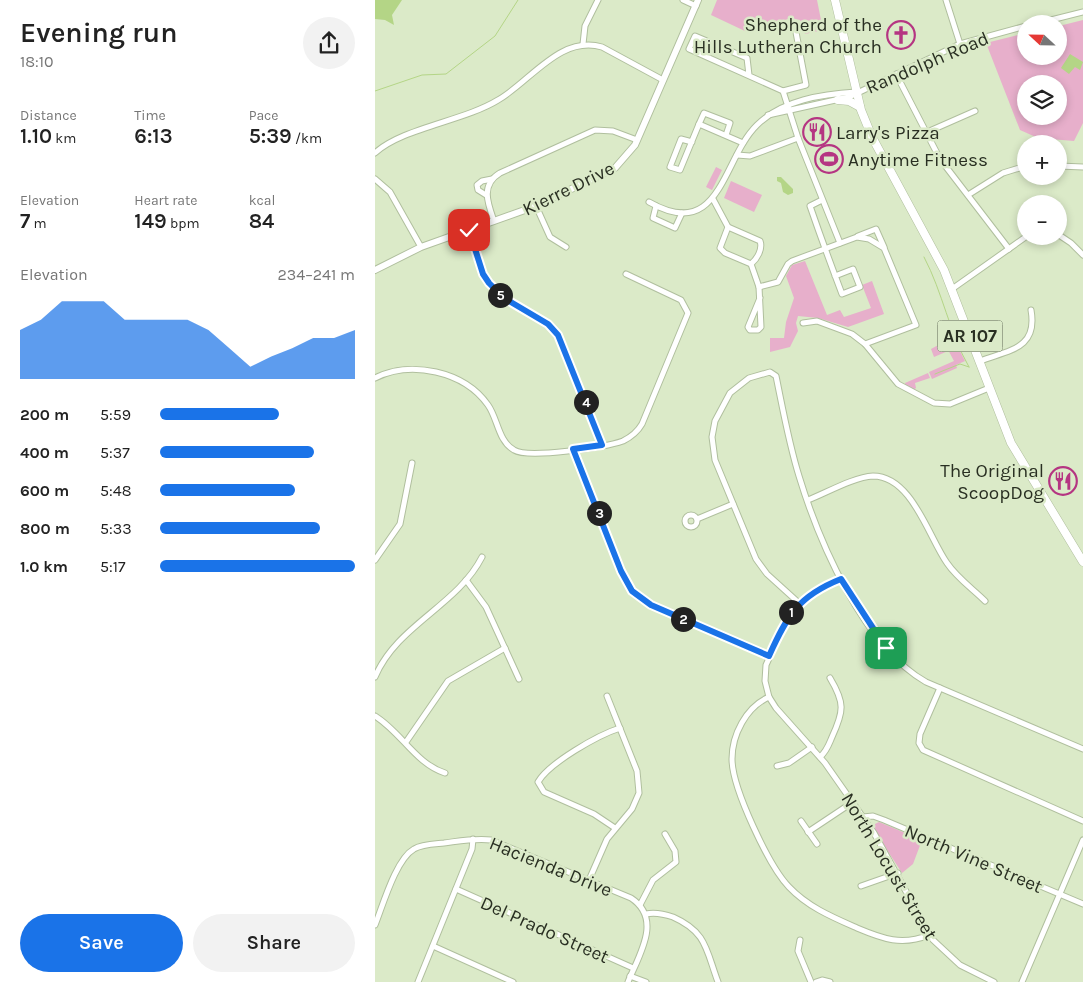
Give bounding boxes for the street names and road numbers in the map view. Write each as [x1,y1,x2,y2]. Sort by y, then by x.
street label: Randolph Road [863,27,992,99]
street label: Kierre Drive [519,157,618,221]
road number: AR 107 [937,321,1003,352]
street label: North Locust Street [837,789,942,944]
street label: North Vine Street [901,820,1046,898]
street label: Hacienda Drive [486,832,615,902]
street label: Del Prado Street [477,892,612,968]

